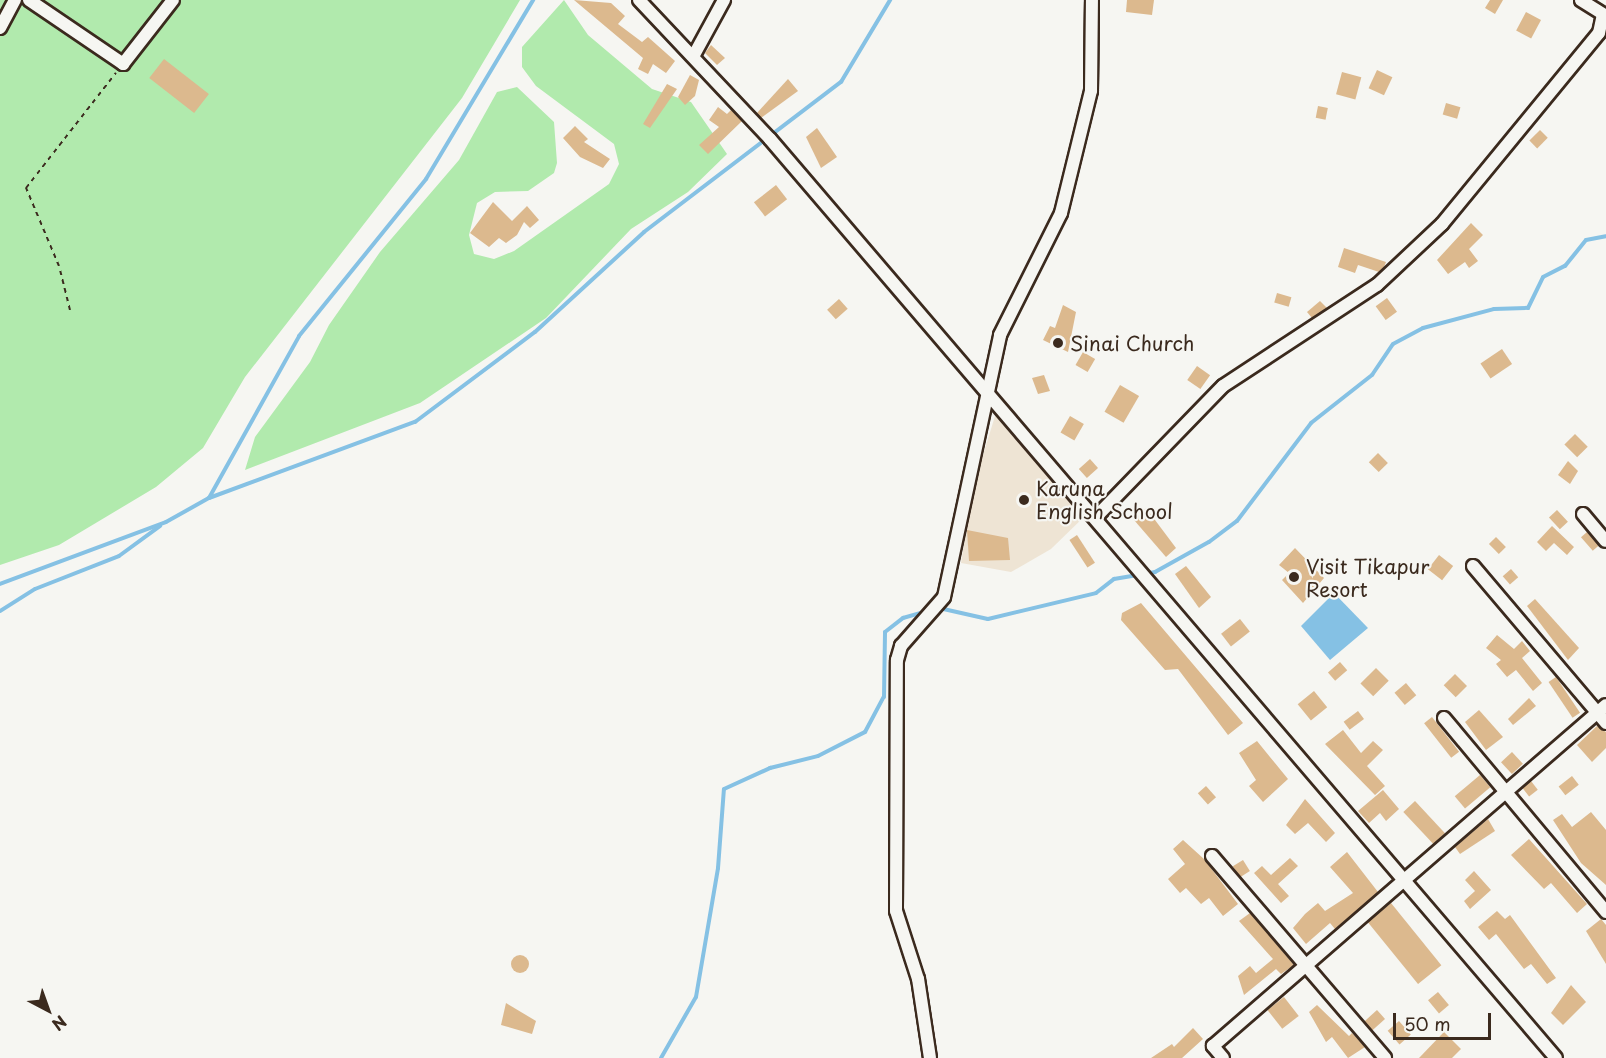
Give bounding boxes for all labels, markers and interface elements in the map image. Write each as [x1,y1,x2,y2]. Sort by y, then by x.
place label: Sinai Church [1070,331,1194,355]
marker: Sinai Church [1051,336,1065,350]
place label: Karuna English School [1036,476,1173,523]
marker: Karuna English School [1017,493,1031,507]
place label: Visit Tikapur Resort [1306,554,1430,601]
marker: Visit Tikapur Resort [1287,570,1301,584]
north arrow [18,980,78,1040]
scale bar [1396,1001,1494,1039]
text: N [47,1010,72,1037]
text: 50 m [1404,1010,1451,1037]

